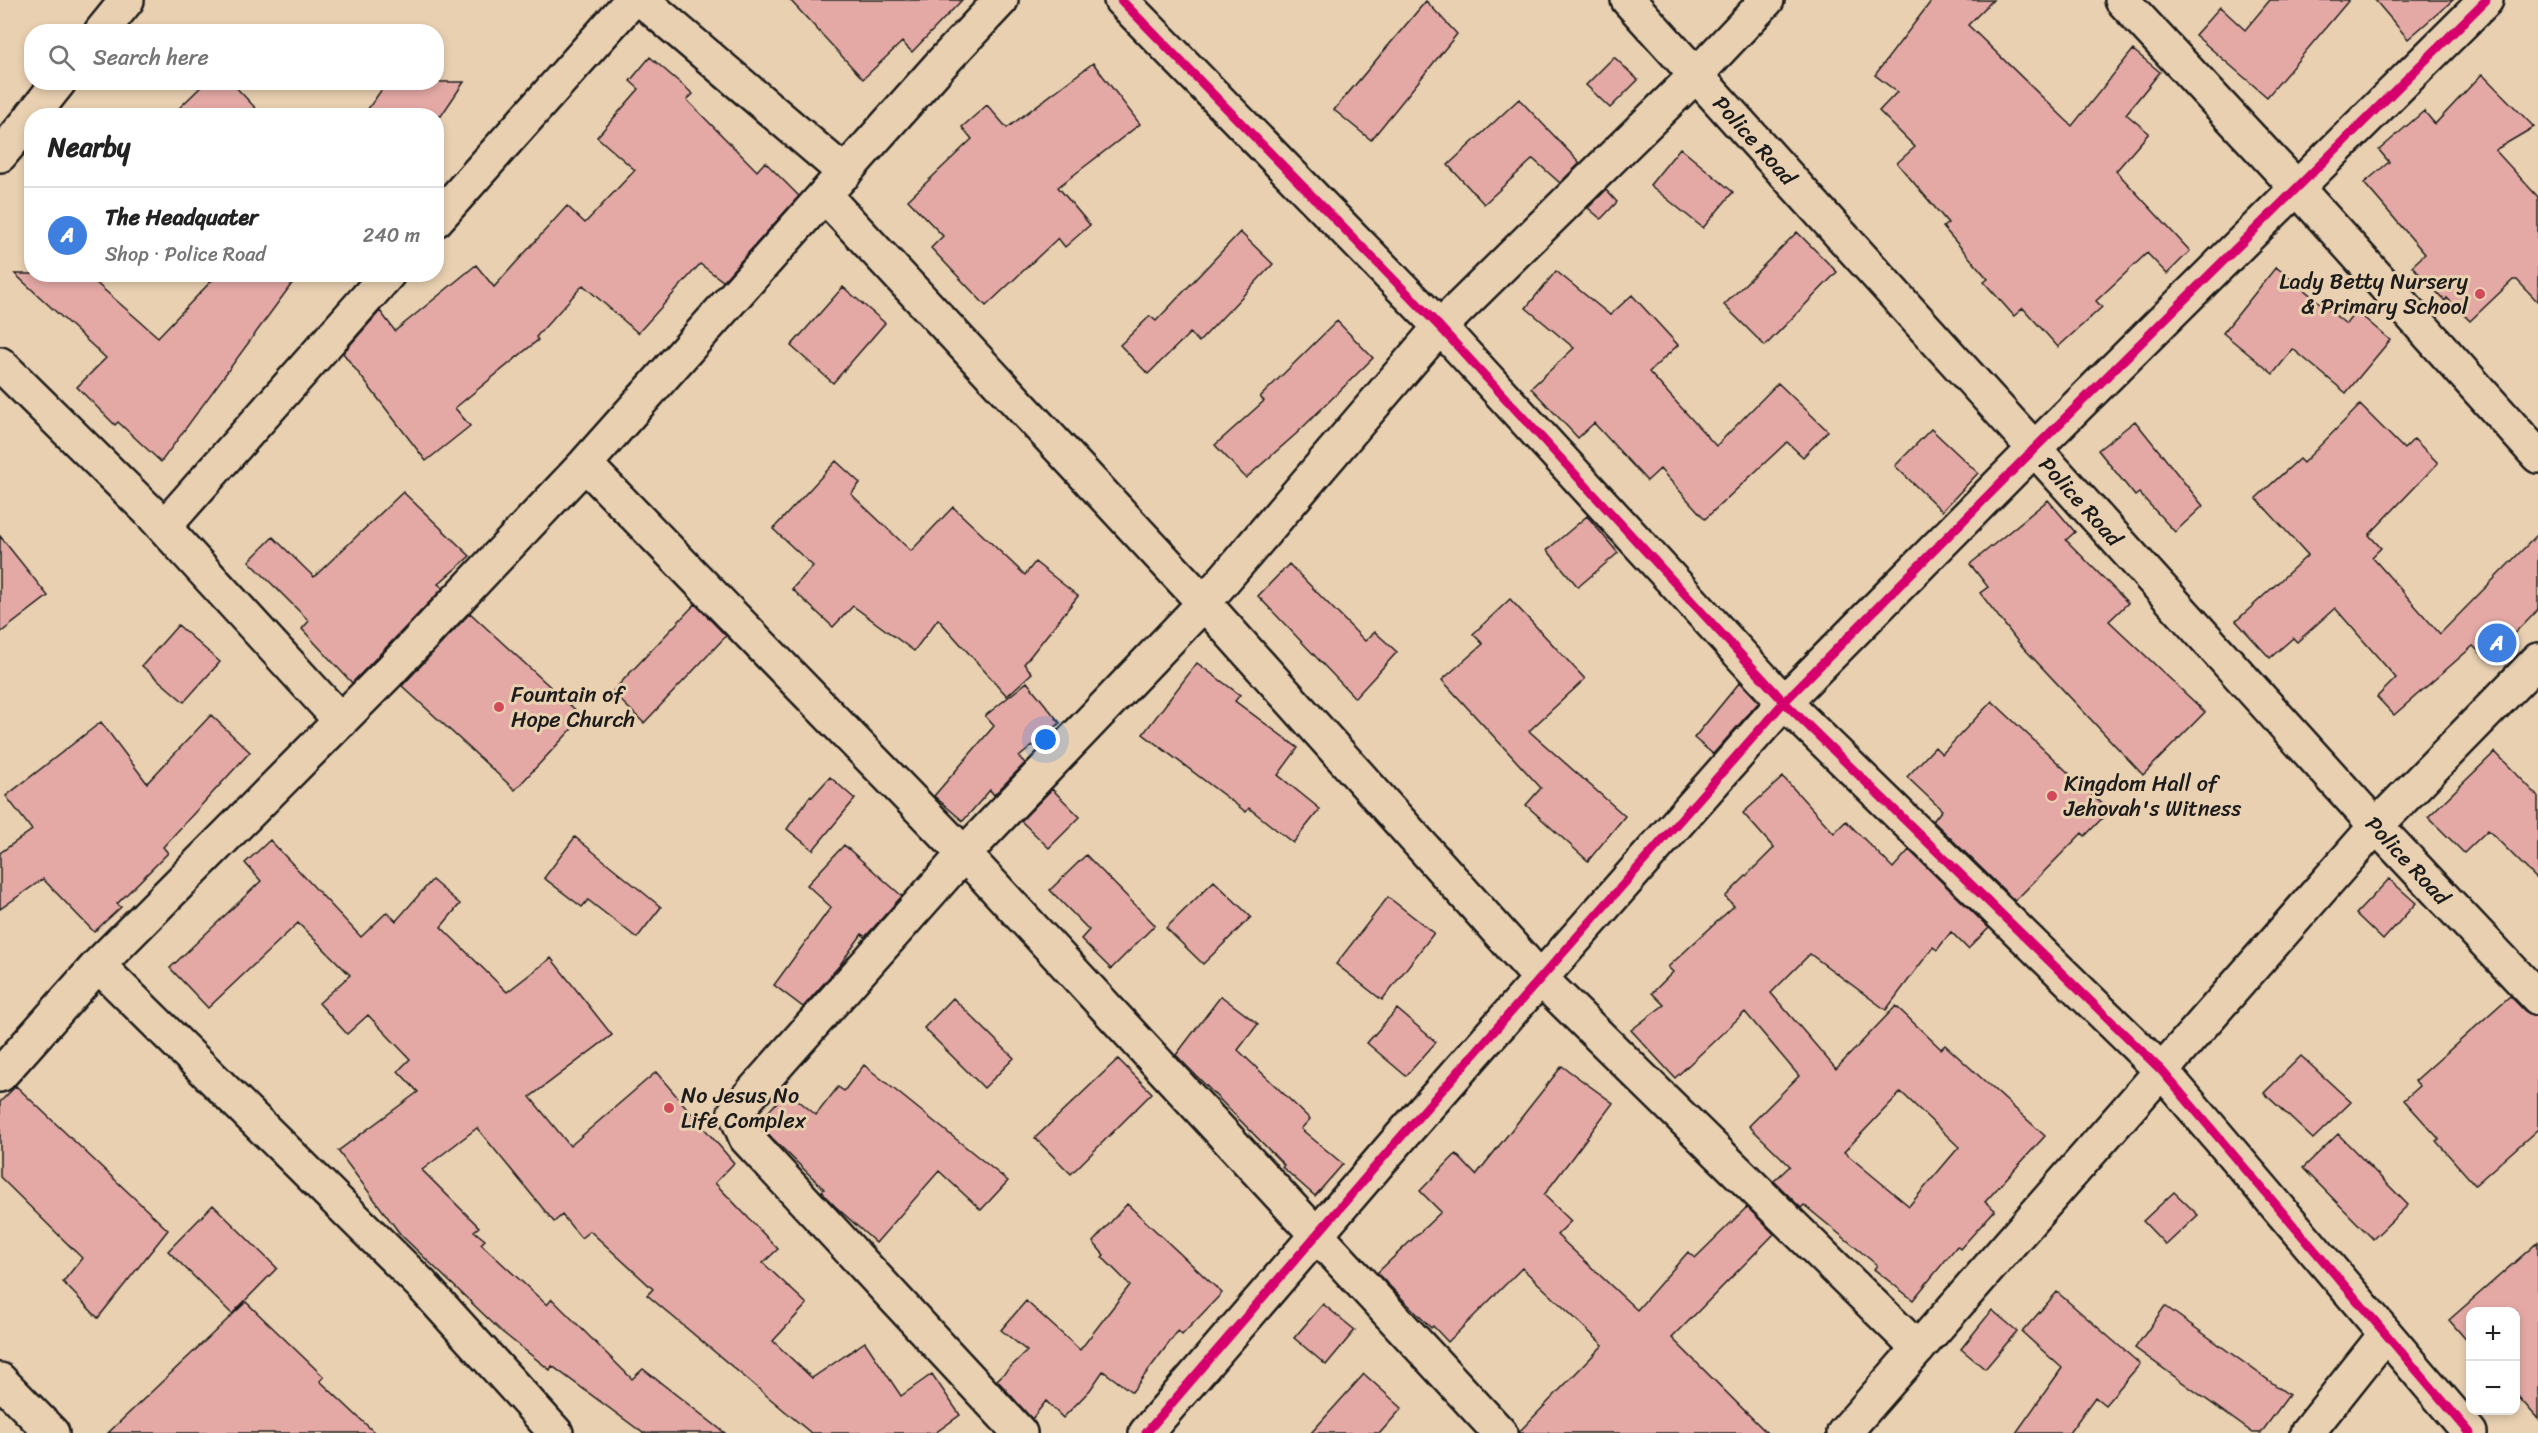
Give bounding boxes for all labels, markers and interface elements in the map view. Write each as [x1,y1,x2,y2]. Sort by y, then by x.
search box [24,24,444,90]
text: Search here [93,38,209,77]
icon: search [45,41,78,74]
street label: Police Road [1703,86,1807,196]
text: Nearby [48,124,130,170]
text: The Headquater [105,198,258,237]
text: A [61,218,74,253]
text: 240 m [363,218,420,253]
text: Shop · Police Road [105,237,266,272]
place label: Lady Betty Nursery & Primary School [2279,262,2469,326]
marker: Lady Betty Nursery & Primary School [2473,287,2487,301]
street label: Police Road [2029,447,2133,557]
pin: A [2478,620,2516,666]
place label: Fountain of Hope Church [511,675,635,739]
marker: Fountain of Hope Church [492,700,506,714]
your location [1031,725,1060,754]
place label: Kingdom Hall of Jehovah's Witness [2063,764,2242,828]
marker: Kingdom Hall of Jehovah's Witness [2045,789,2059,803]
street label: Police Road [2355,806,2461,915]
place label: No Jesus No Life Complex [681,1076,807,1140]
marker: No Jesus No Life Complex [662,1101,676,1115]
map controls [2466,1307,2520,1415]
button: + [2466,1307,2520,1361]
button: − [2466,1361,2520,1415]

